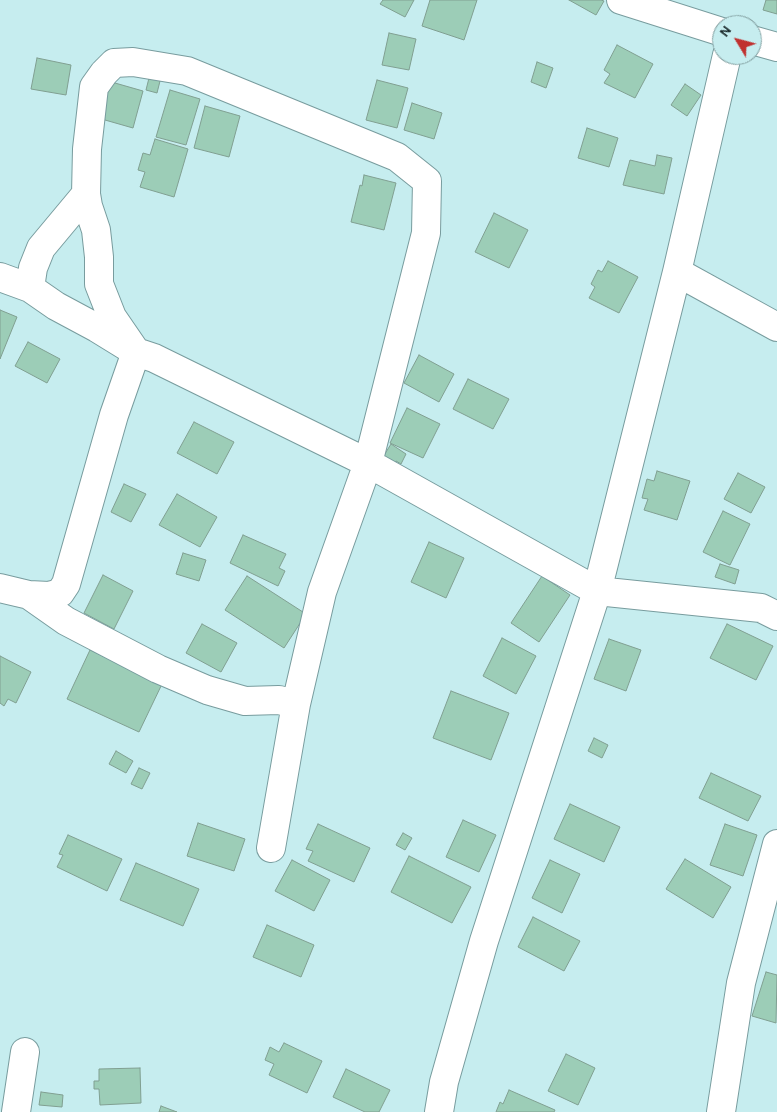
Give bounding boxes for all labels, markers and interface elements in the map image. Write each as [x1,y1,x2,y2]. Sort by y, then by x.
north arrow [712,15,762,65]
text: N [716,22,735,40]

